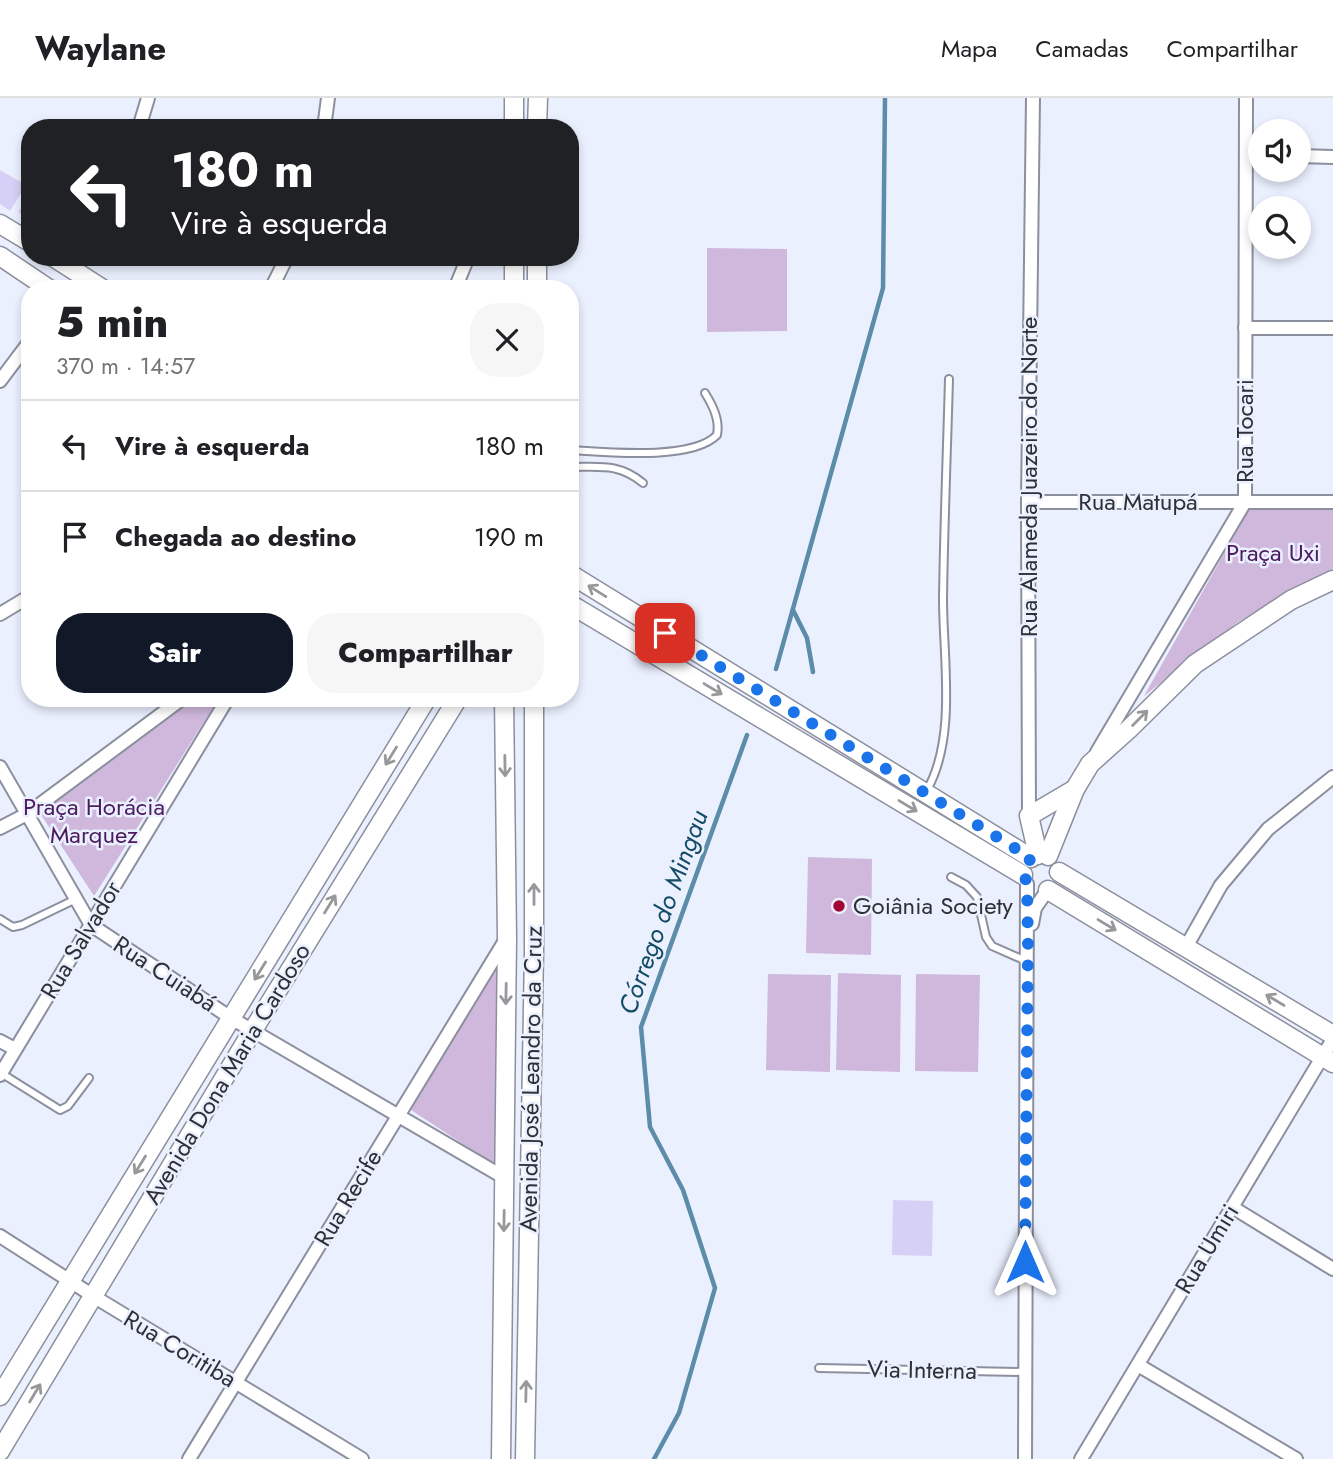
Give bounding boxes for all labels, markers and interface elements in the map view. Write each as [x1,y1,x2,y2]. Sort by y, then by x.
text: Waylane [35,25,166,72]
text: Mapa [941,31,997,66]
text: Camadas [1035,31,1128,66]
text: Compartilhar [1166,31,1298,66]
map controls [1248,119,1311,259]
button: sound [1248,119,1311,182]
text: 180 m [171,135,314,205]
icon: left [56,147,147,238]
button: search [1248,196,1311,259]
text: Vire à esquerda [171,200,388,246]
text: 5 min [56,292,168,353]
button: close [470,303,544,377]
street label: Rua Alameda Juazeiro do Norte [1011,317,1046,637]
text: 370 m · 14:57 [56,349,195,383]
street label: Rua Tocari [1227,379,1262,483]
icon: left [56,427,94,465]
text: Vire à esquerda [115,427,310,465]
text: 180 m [474,427,544,465]
street label: Rua Matupá [1078,484,1198,519]
icon: arrive [56,518,94,556]
text: Chegada ao destino [115,518,356,556]
text: 190 m [474,518,544,556]
park label: Praça Uxi [1226,535,1320,570]
one-way arrow [588,584,608,598]
pin [635,603,695,663]
button: Sair [56,613,293,693]
button: Compartilhar [307,613,544,693]
icon: arrive [646,614,684,652]
one-way arrow [703,682,723,696]
one-way arrow [1132,710,1149,727]
one-way arrow [384,746,398,766]
one-way arrow [498,755,512,778]
park label: Praça Horácia Marquez [23,789,165,852]
one-way arrow [898,800,918,814]
water label: Córrego do Mingau [608,804,718,1020]
street label: Rua Salvador [32,873,130,1005]
one-way arrow [527,883,541,906]
place label: Goiânia Society [853,888,1013,923]
one-way arrow [324,895,338,915]
marker: Goiânia Society [831,898,847,914]
one-way arrow [1096,919,1116,933]
street label: Avenida José Leandro da Cruz [510,925,551,1233]
street label: Rua Cuiabá [107,927,224,1020]
street label: Avenida Dona Maria Cardoso [135,936,319,1211]
one-way arrow [252,961,266,981]
one-way arrow [499,982,513,1005]
one-way arrow [1265,993,1285,1007]
street label: Rua Recife [305,1143,390,1253]
one-way arrow [133,1154,147,1174]
street label: Rua Umiri [1166,1197,1247,1300]
one-way arrow [497,1210,511,1233]
position arrow [988,1225,1062,1299]
street label: Rua Coritiba [117,1301,243,1396]
street label: Via Interna [867,1351,977,1388]
one-way arrow [519,1380,533,1403]
one-way arrow [28,1383,42,1403]

